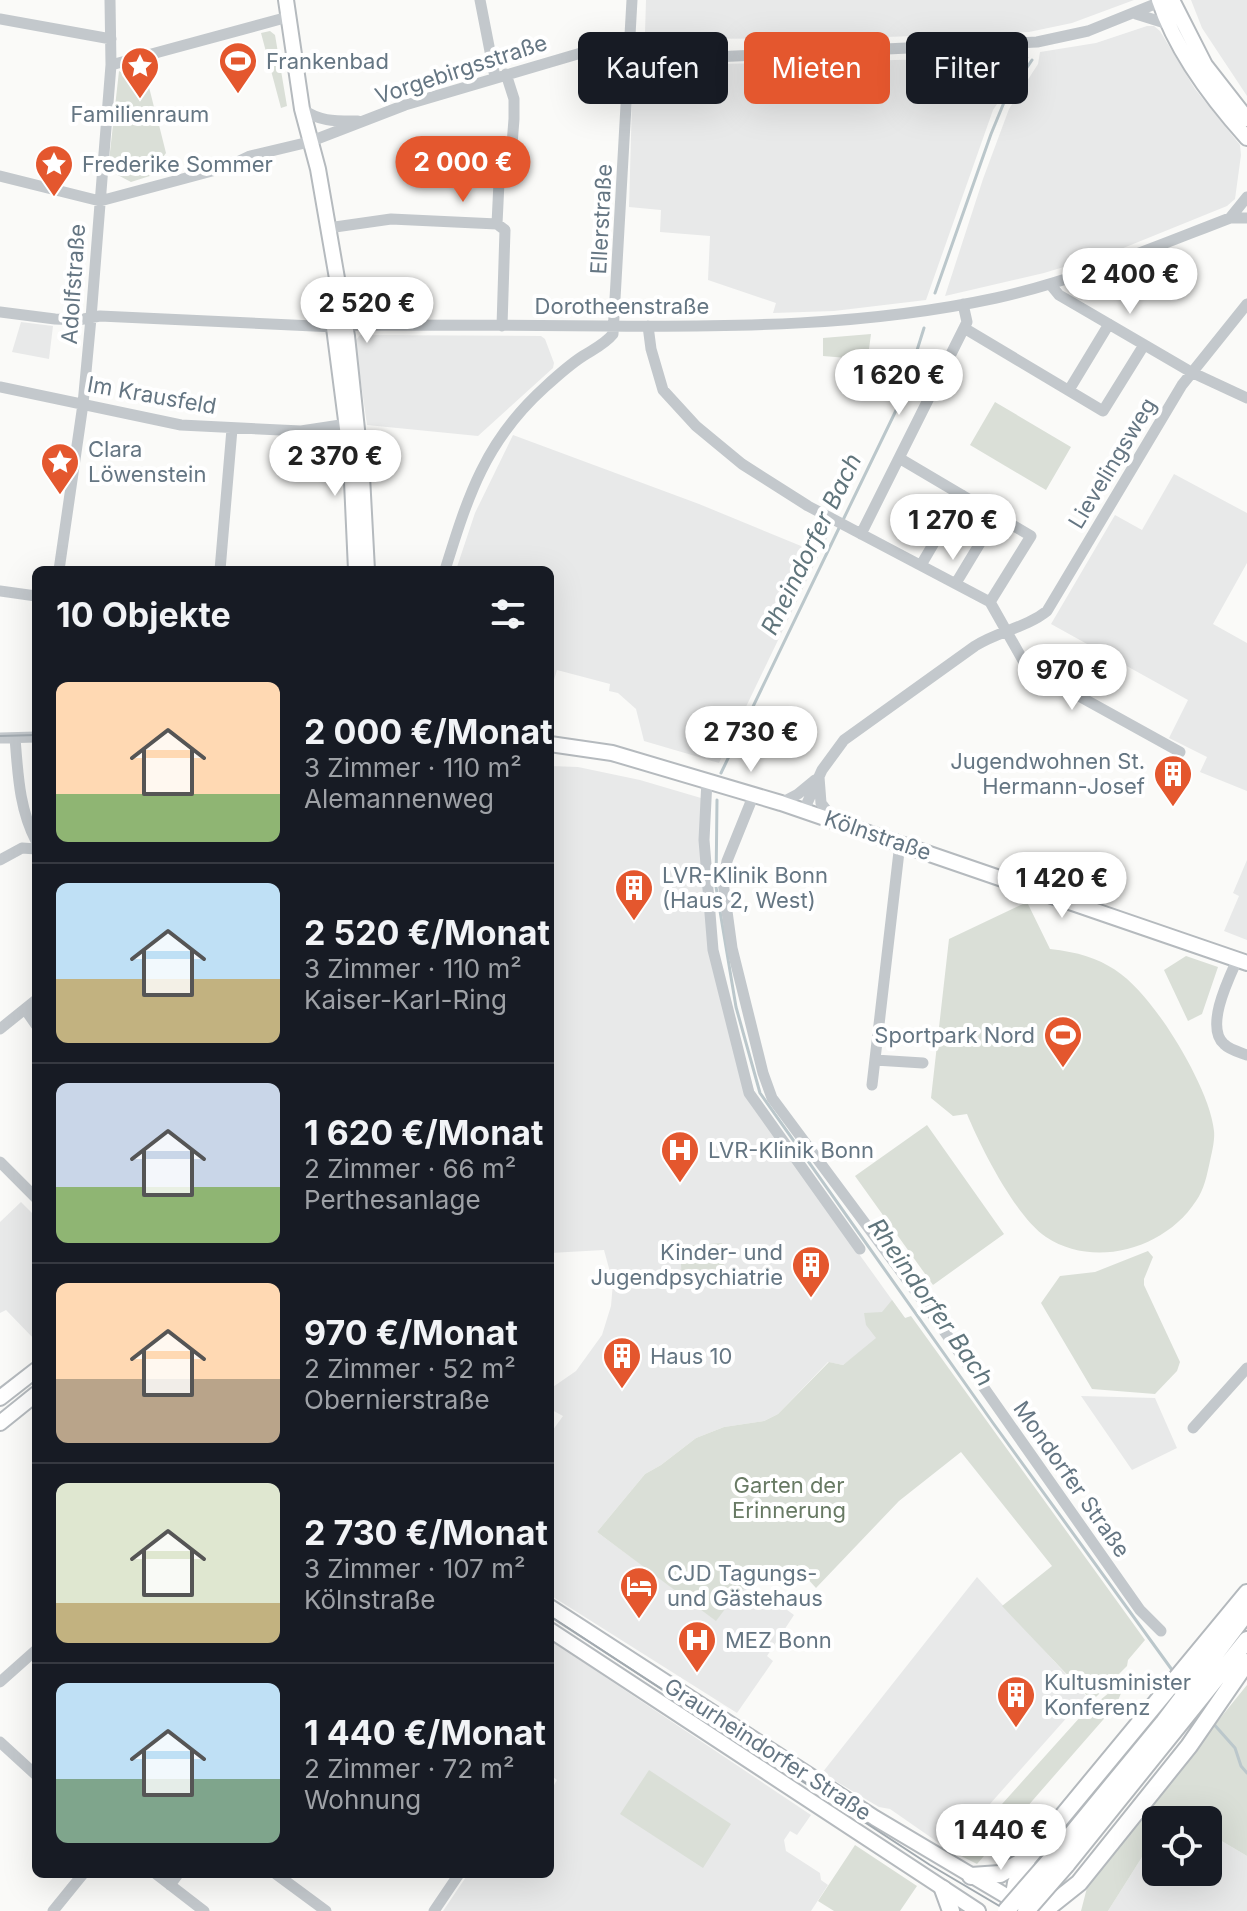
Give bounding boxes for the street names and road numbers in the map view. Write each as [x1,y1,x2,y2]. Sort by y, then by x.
street label: Vorgebirgsstraße [372,29,550,109]
street label: Ellerstraße [585,163,617,275]
street label: Adolfstraße [56,223,90,345]
street label: Dorotheenstraße [535,293,709,319]
street label: Im Krausfeld [85,371,219,419]
street label: Lievelingsweg [1063,393,1161,533]
street label: Kölnstraße [821,805,935,865]
street label: Mondorfer Straße [1008,1396,1136,1562]
street label: Graurheindorfer Straße [660,1672,876,1826]

